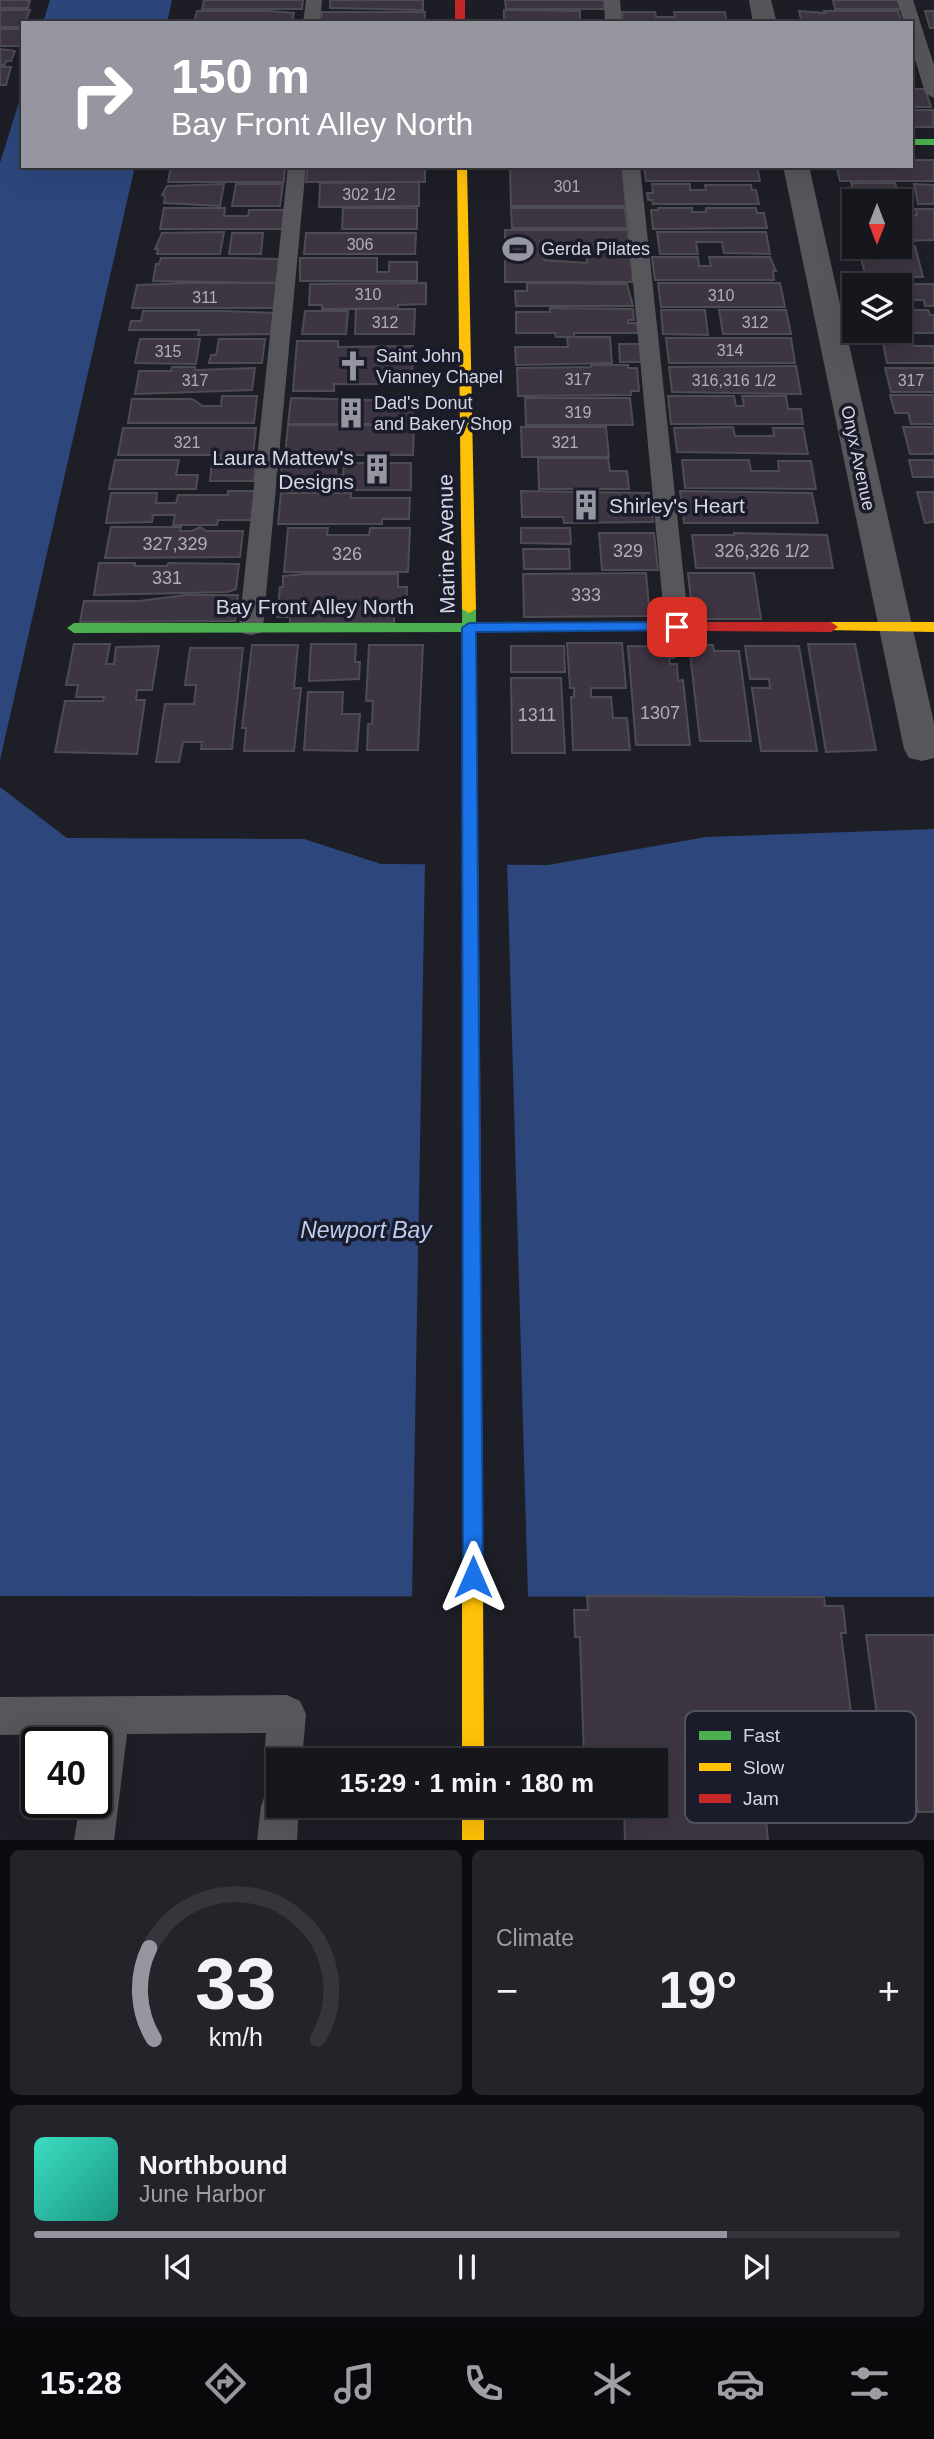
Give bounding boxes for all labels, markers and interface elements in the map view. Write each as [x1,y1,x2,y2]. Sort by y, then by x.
icon: right [56,49,147,140]
text: 150 m [171,49,310,103]
text: Bay Front Alley North [171,106,473,142]
house number: 301 [554,178,580,195]
house number: 302 1/2 [342,186,396,203]
north arrow [842,189,912,259]
map controls [842,189,912,343]
sports icon: Gerda Pilates [501,232,535,266]
house number: 306 [347,236,373,253]
place label: Gerda Pilates [541,239,650,259]
button: layers [842,273,912,343]
house number: 310 [355,286,381,303]
house number: 310 [708,287,734,304]
house number: 311 [192,289,218,306]
house number: 312 [372,314,398,331]
house number: 312 [742,314,768,331]
house number: 314 [717,342,743,359]
house number: 315 [155,343,181,360]
place label: Saint John Vianney Chapel [376,346,503,387]
church icon: Saint John Vianney Chapel [336,349,370,383]
house number: 317 [565,371,591,388]
house number: 317 [182,372,208,389]
house number: 316,316 1/2 [692,372,776,389]
house number: 317 [898,372,924,389]
place label: Dad's Donut and Bakery Shop [374,393,512,434]
building icon: Dad's Donut and Bakery Shop [334,396,368,430]
house number: 319 [565,404,591,421]
street label: Onyx Avenue [837,404,879,512]
house number: 321 [174,434,200,451]
house number: 321 [552,434,578,451]
place label: Laura Mattew's Designs [212,446,354,493]
building icon: Laura Mattew's Designs [360,452,394,486]
street label: Marine Avenue [433,474,459,614]
building icon: Shirley's Heart [569,488,603,522]
place label: Shirley's Heart [609,494,745,517]
house number: 327,329 [142,534,208,554]
house number: 329 [613,541,643,561]
house number: 326,326 1/2 [714,541,810,561]
house number: 326 [332,544,362,564]
house number: 331 [152,568,182,588]
house number: 333 [571,585,601,605]
street label: Bay Front Alley North [216,595,414,618]
pin [647,597,707,657]
icon: arrive [658,608,696,646]
house number: 1307 [640,703,680,723]
house number: 1311 [518,705,556,725]
water label: Newport Bay [300,1217,433,1243]
position arrow [436,1540,510,1614]
legend [685,1711,916,1823]
text: Fast [743,1725,781,1746]
speed limit sign: 40 [21,1727,112,1818]
text: Slow [743,1757,784,1778]
text: 15:29 · 1 min · 180 m [340,1768,594,1798]
text: Jam [743,1788,779,1809]
text: Climate [496,1925,574,1951]
text: 33 [196,1943,276,2024]
text: 19° [659,1961,737,2019]
text: − [496,1970,518,2012]
text: + [878,1970,900,2012]
text: km/h [209,2022,263,2050]
text: Northbound [139,2150,288,2180]
text: June Harbor [139,2181,266,2207]
icon: previous [159,2248,197,2286]
icon: pause [448,2248,486,2286]
icon: next [737,2248,775,2286]
icon: directions [201,2359,250,2408]
icon: music [330,2359,379,2408]
icon: phone [459,2359,508,2408]
icon: climate [588,2359,637,2408]
icon: car [716,2359,765,2408]
icon: filters [845,2359,894,2408]
text: 15:28 [40,2365,122,2401]

